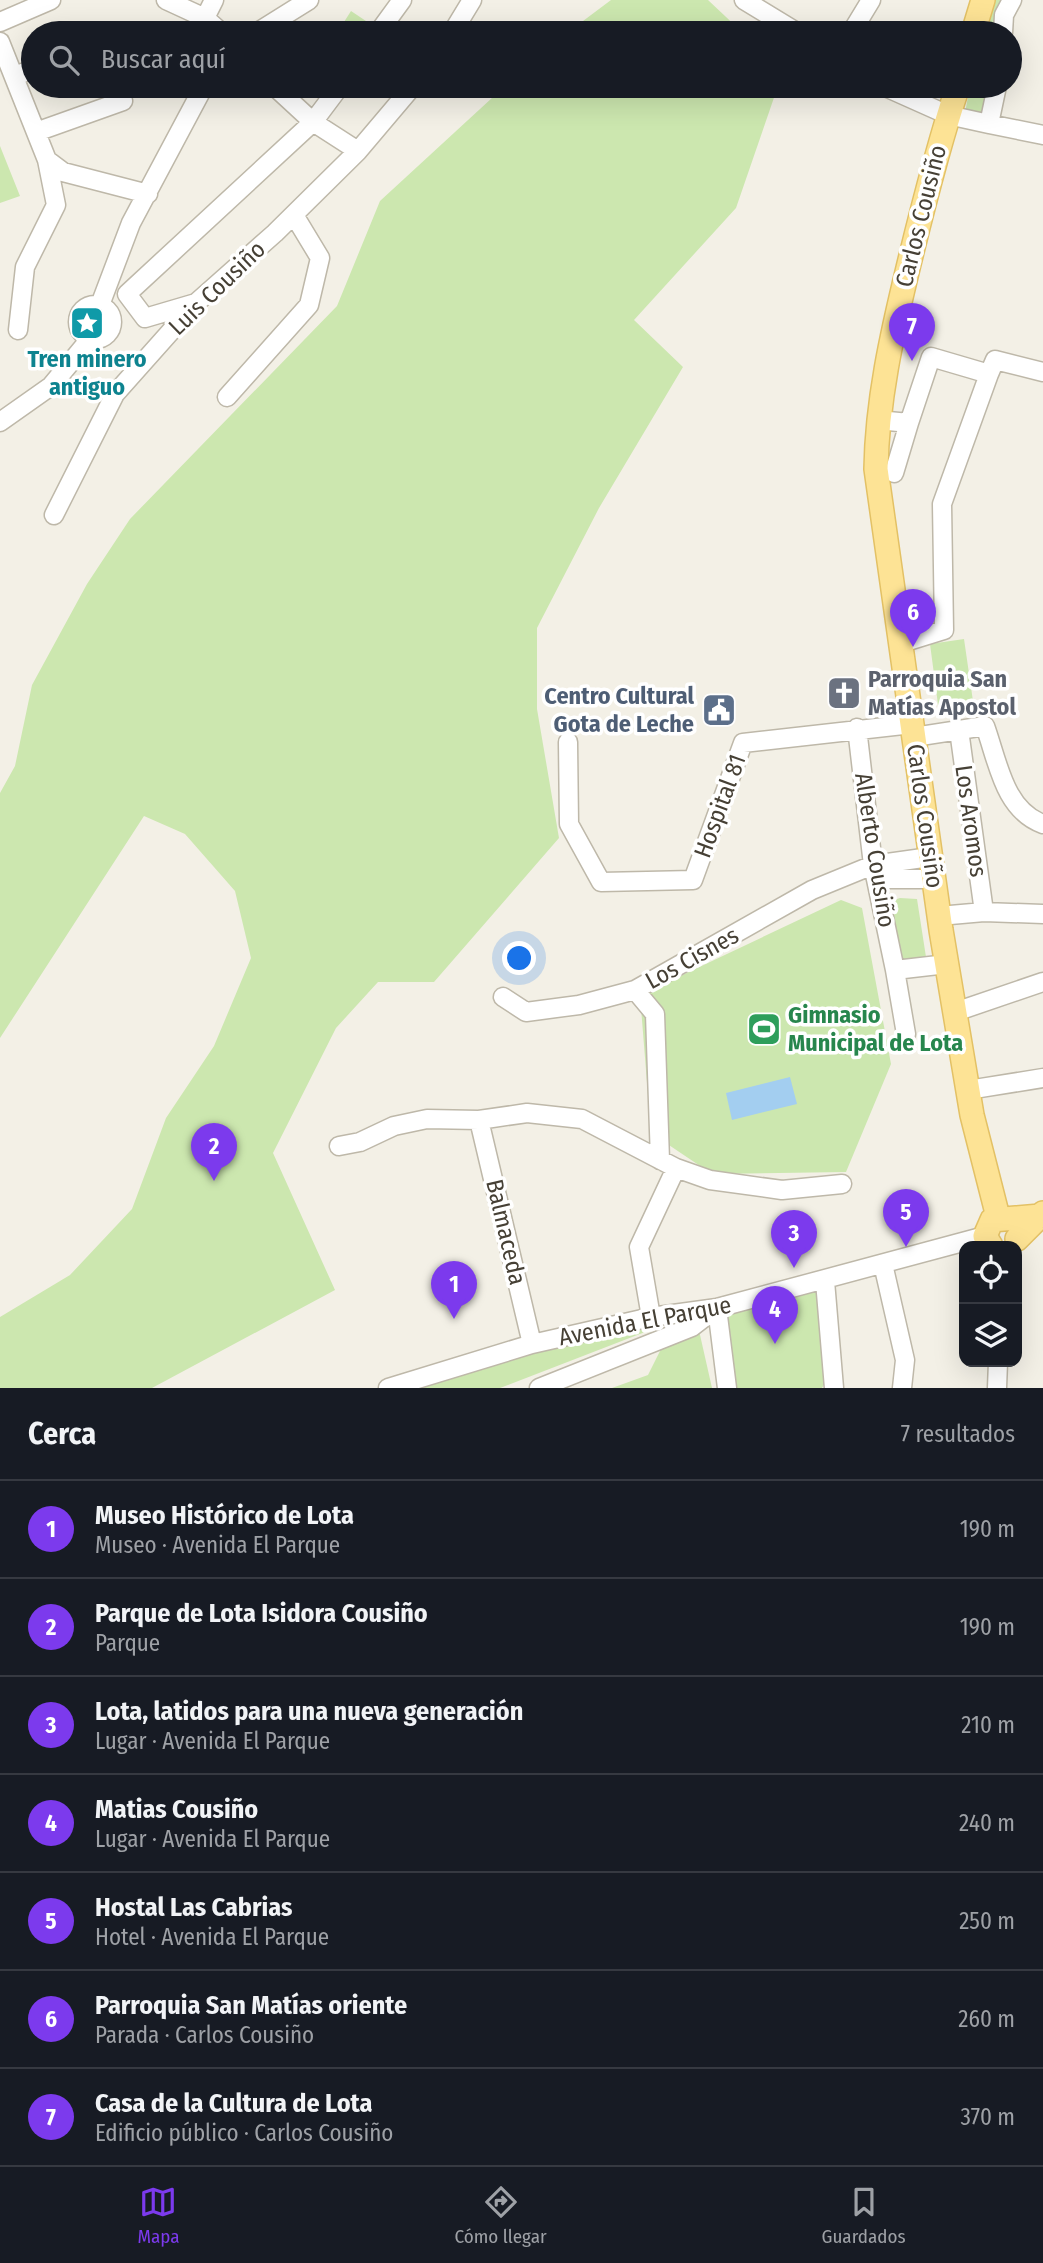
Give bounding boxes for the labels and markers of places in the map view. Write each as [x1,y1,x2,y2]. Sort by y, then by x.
pin: 7 [889,303,935,361]
place icon: Tren minero antiguo [68,304,106,342]
place label: Tren minero antiguo [27,345,147,401]
pin: 6 [890,589,936,647]
place label: Parroquia San Matías Apostol [868,665,1016,721]
church icon: Parroquia San Matías Apostol [825,674,863,712]
place label: Centro Cultural Gota de Leche [544,682,694,738]
public building icon: Centro Cultural Gota de Leche [700,691,738,729]
place label: Gimnasio Municipal de Lota [788,1001,963,1057]
sports icon: Gimnasio Municipal de Lota [745,1010,783,1048]
pin: 2 [191,1123,237,1181]
pin: 5 [883,1189,929,1247]
pin: 3 [771,1210,817,1268]
pin: 1 [431,1261,477,1319]
pin: 4 [752,1286,798,1344]

